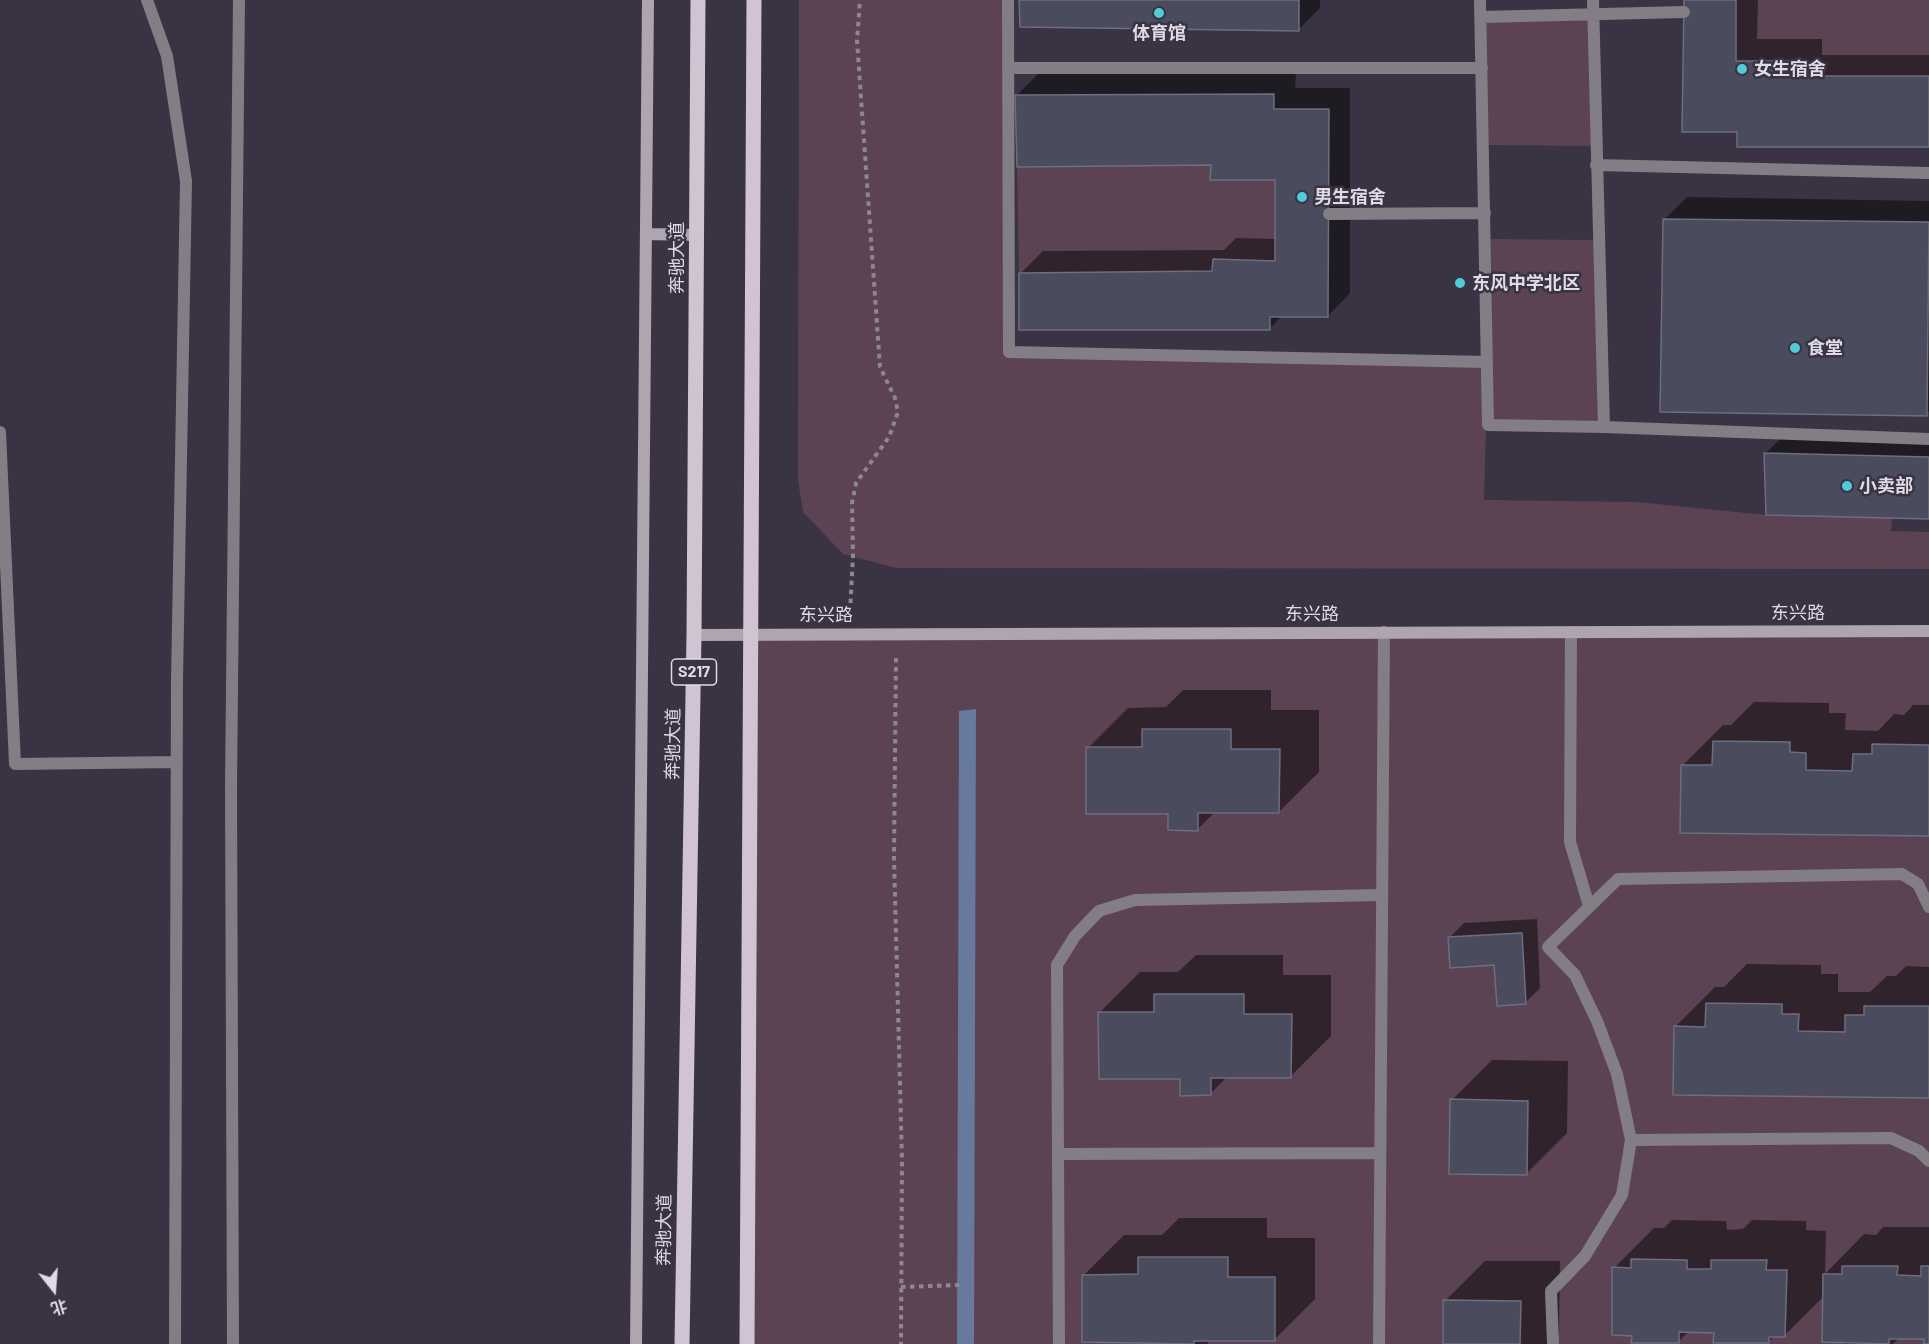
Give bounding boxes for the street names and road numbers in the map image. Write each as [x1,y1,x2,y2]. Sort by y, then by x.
street label: 奔驰大道 [666,222,688,294]
street label: 东兴路 [1771,602,1825,624]
street label: 东兴路 [1285,603,1339,625]
street label: 东兴路 [799,604,853,626]
road number: S217 [672,659,716,685]
street label: 奔驰大道 [662,708,684,780]
street label: 奔驰大道 [653,1194,675,1266]

